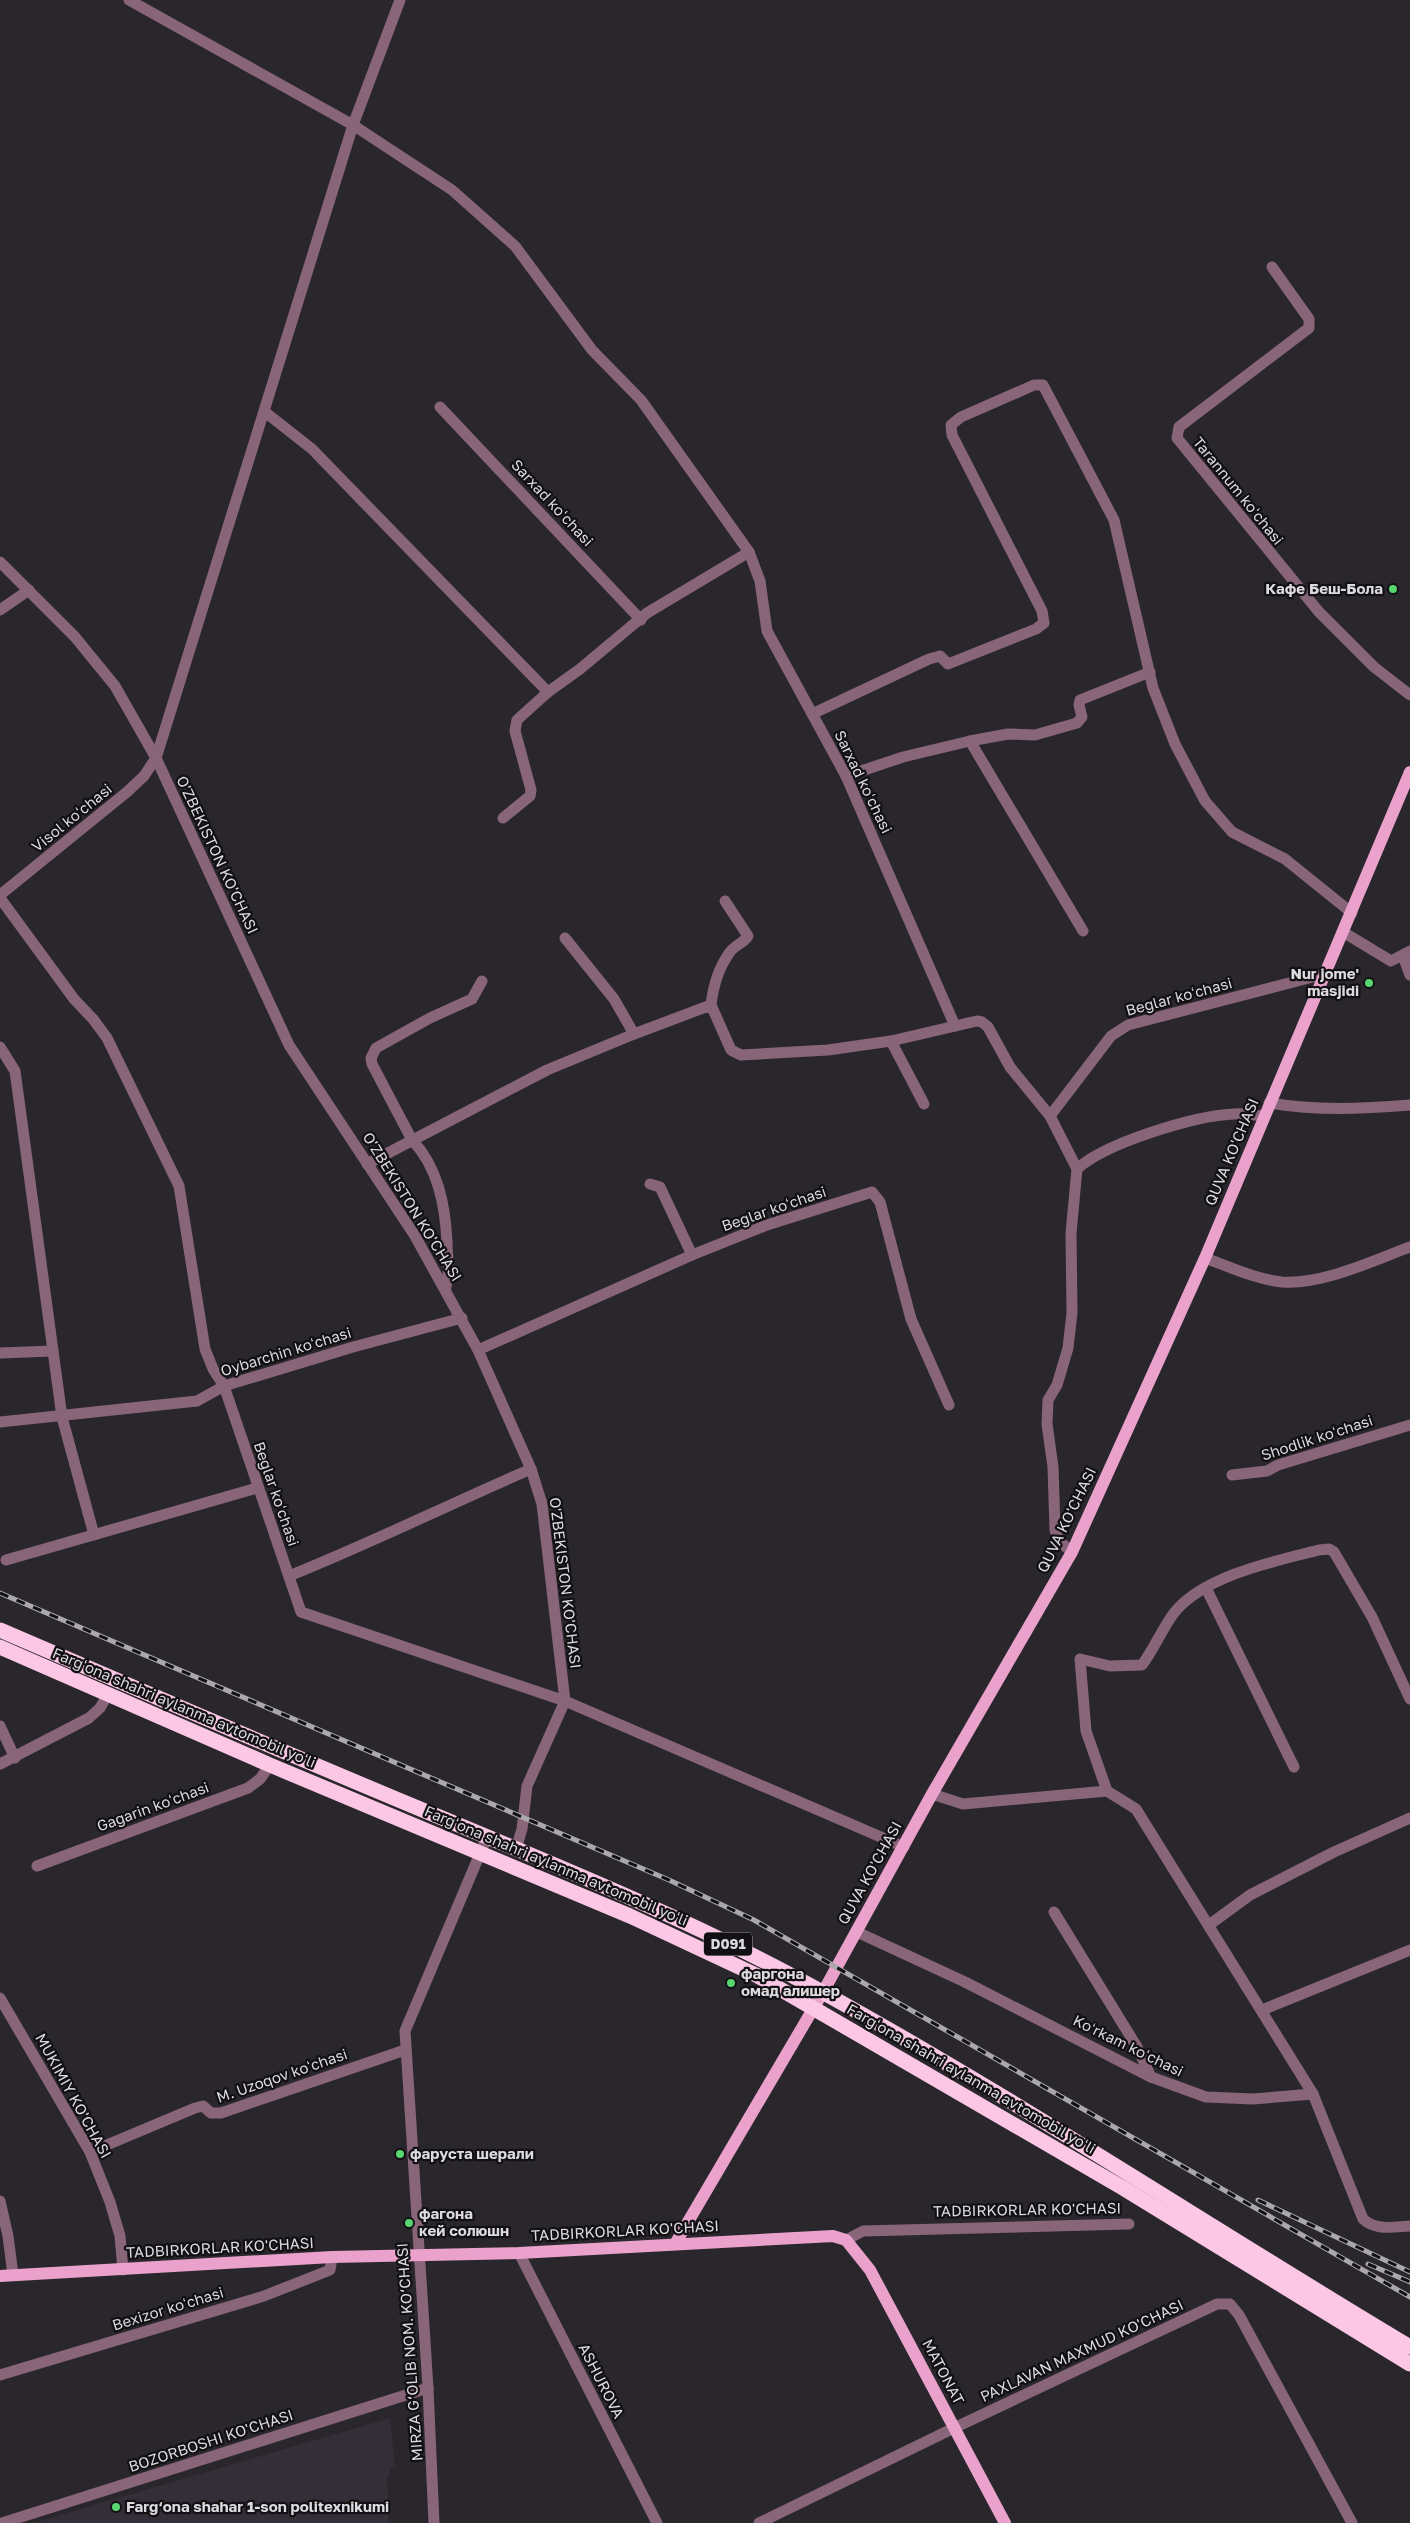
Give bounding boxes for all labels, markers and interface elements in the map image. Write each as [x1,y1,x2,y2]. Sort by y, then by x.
street label: Tarannum koʻchasi [1190,433,1288,548]
street label: Sarxad koʻchasi [508,455,598,549]
place label: Кафе Беш-Бола [1265,579,1383,597]
marker: Кафе Беш-Бола [1387,583,1399,595]
street label: Sarxad koʻchasi [831,727,897,836]
street label: O'ZBEKISTON KO'CHASI [173,773,263,937]
street label: Visol koʻchasi [28,779,115,855]
place label: Nur jome' masjidi [1291,964,1359,999]
street label: Beglar koʻchasi [1124,973,1234,1019]
marker: Nur jome' masjidi [1363,977,1375,989]
street label: QUVA KO'CHASI [1200,1095,1262,1208]
street label: O'ZBEKISTON KO'CHASI [359,1129,466,1284]
street label: Beglar koʻchasi [719,1182,828,1234]
street label: Oybarchin koʻchasi [218,1323,353,1379]
street label: Shodlik koʻchasi [1259,1410,1375,1464]
street label: Beglar koʻchasi [251,1439,303,1548]
street label: QUVA KO'CHASI [1033,1464,1099,1575]
street label: O'ZBEKISTON KO'CHASI [547,1496,585,1670]
street label: Fargʻona shahri aylanma avtomobil yoʻli [50,1643,319,1771]
street label: Gagarin koʻchasi [94,1777,211,1835]
street label: Fargʻona shahri aylanma avtomobil yoʻli [422,1801,691,1929]
street label: QUVA KO'CHASI [833,1818,905,1927]
road number: D091 [704,1932,752,1956]
place label: фаргона омад алишер [741,1964,840,1999]
marker: фаргона омад алишер [725,1977,737,1989]
street label: Fargʻona shahri aylanma avtomobil yoʻli [844,1999,1099,2157]
street label: Koʻrkam koʻchasi [1070,2011,1187,2080]
street label: MUKIMIY KO'CHASI [32,2030,116,2161]
street label: M. Uzoqov koʻchasi [214,2044,349,2106]
place label: фаруста шерали [410,2144,534,2162]
marker: фаруста шерали [394,2148,406,2160]
street label: TADBIRKORLAR KO'CHASI [933,2198,1121,2220]
place label: фагона кей солюшн [419,2204,509,2239]
street label: TADBIRKORLAR KO'CHASI [530,2216,719,2244]
marker: фагона кей солюшн [403,2217,415,2229]
street label: TADBIRKORLAR KO'CHASI [125,2233,314,2261]
street label: MIRZA G‘OLIB NOM. KO‘CHASI [392,2242,426,2462]
street label: Bexizor koʻchasi [110,2283,225,2334]
street label: PAXLAVAN MAXMUD KO'CHASI [977,2295,1186,2405]
street label: MATONAT [919,2336,969,2407]
street label: ASHUROVA [575,2340,628,2421]
street label: BOZORBOSHI KO'CHASI [126,2405,295,2475]
place label: Farg‘ona shahar 1-son politexnikumi [126,2497,389,2515]
marker: Farg‘ona shahar 1-son politexnikumi [110,2501,122,2513]

